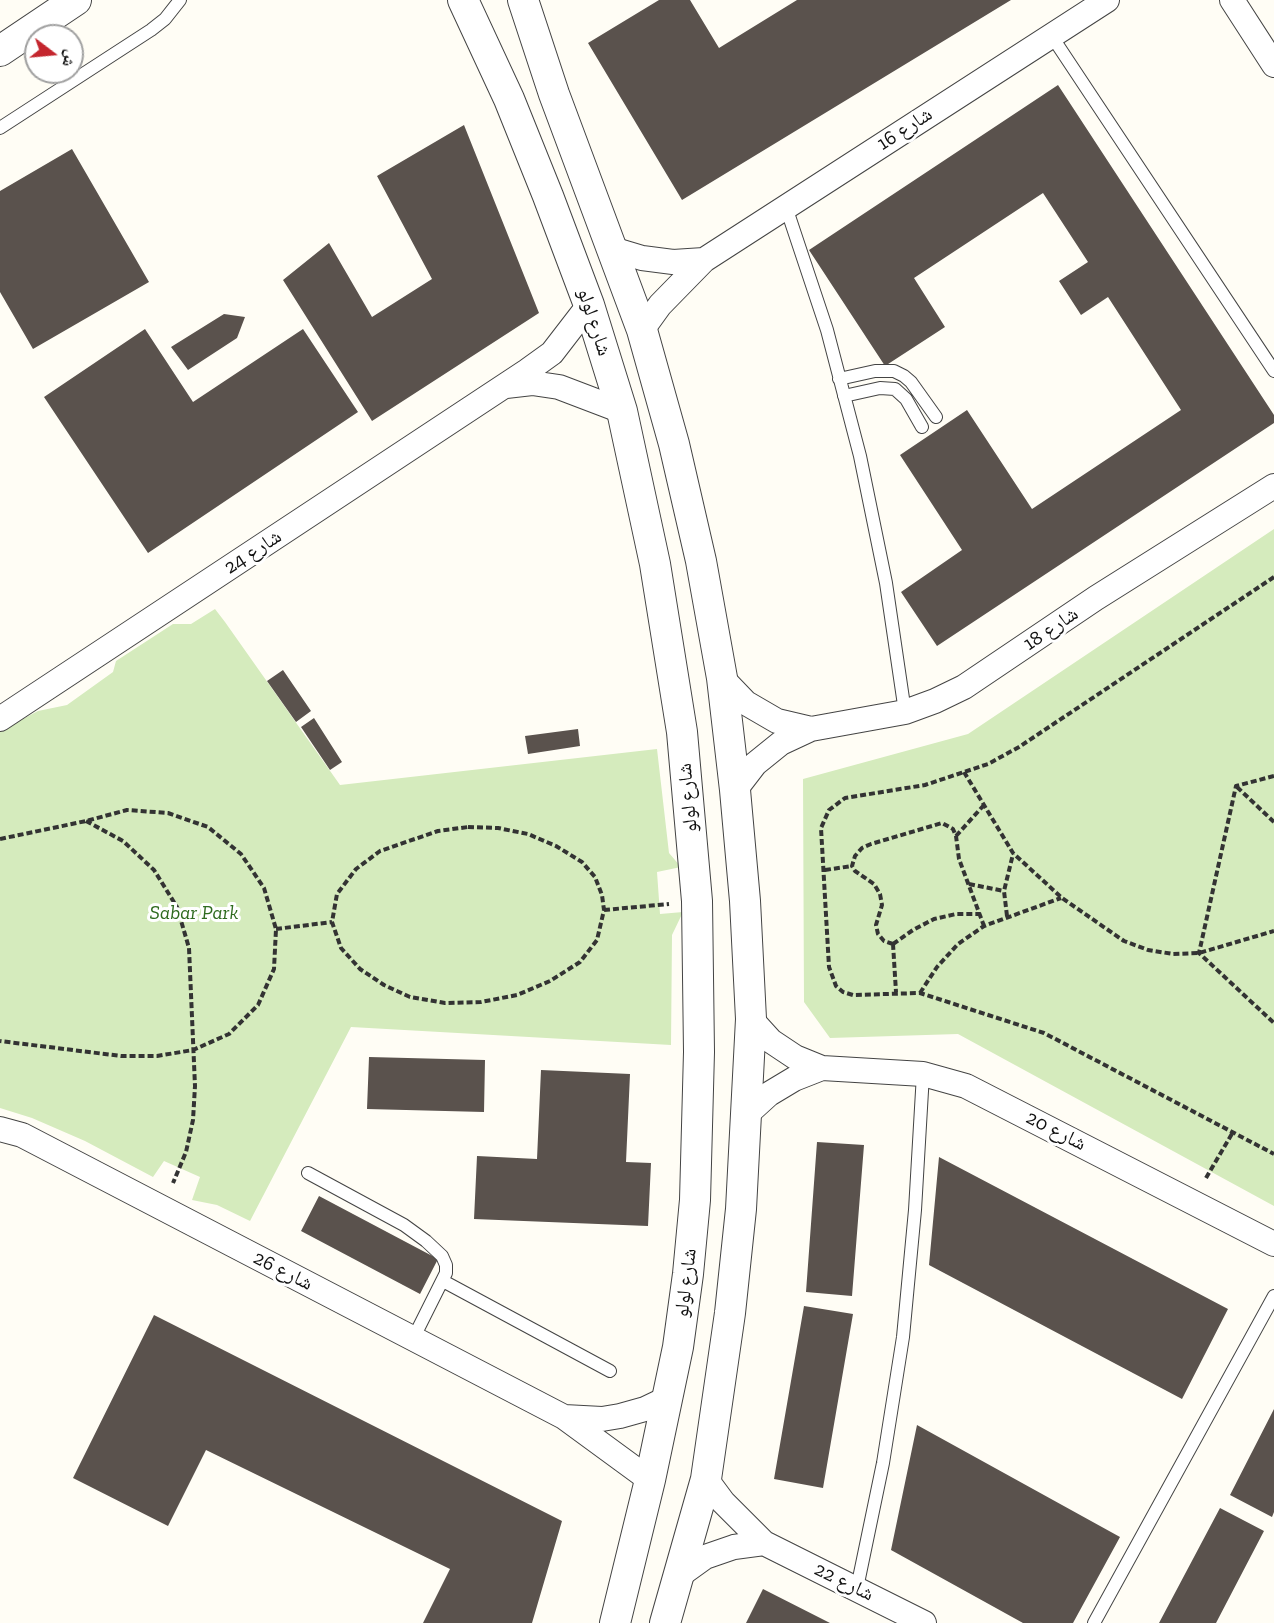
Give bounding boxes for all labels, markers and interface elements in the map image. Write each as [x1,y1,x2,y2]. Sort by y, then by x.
north arrow [24,24,84,84]
text: ش [58,48,81,69]
street label: شارع 16 [873,102,937,156]
street label: شارع لولو [572,285,616,359]
street label: شارع 24 [220,525,286,579]
street label: شارع 18 [1019,602,1083,656]
street label: شارع لولو [673,762,703,834]
park label: Sabar Park [150,901,238,925]
street label: شارع 20 [1022,1106,1090,1156]
street label: شارع 26 [249,1246,317,1296]
street label: شارع لولو [670,1247,702,1319]
street label: شارع 22 [810,1557,878,1607]

